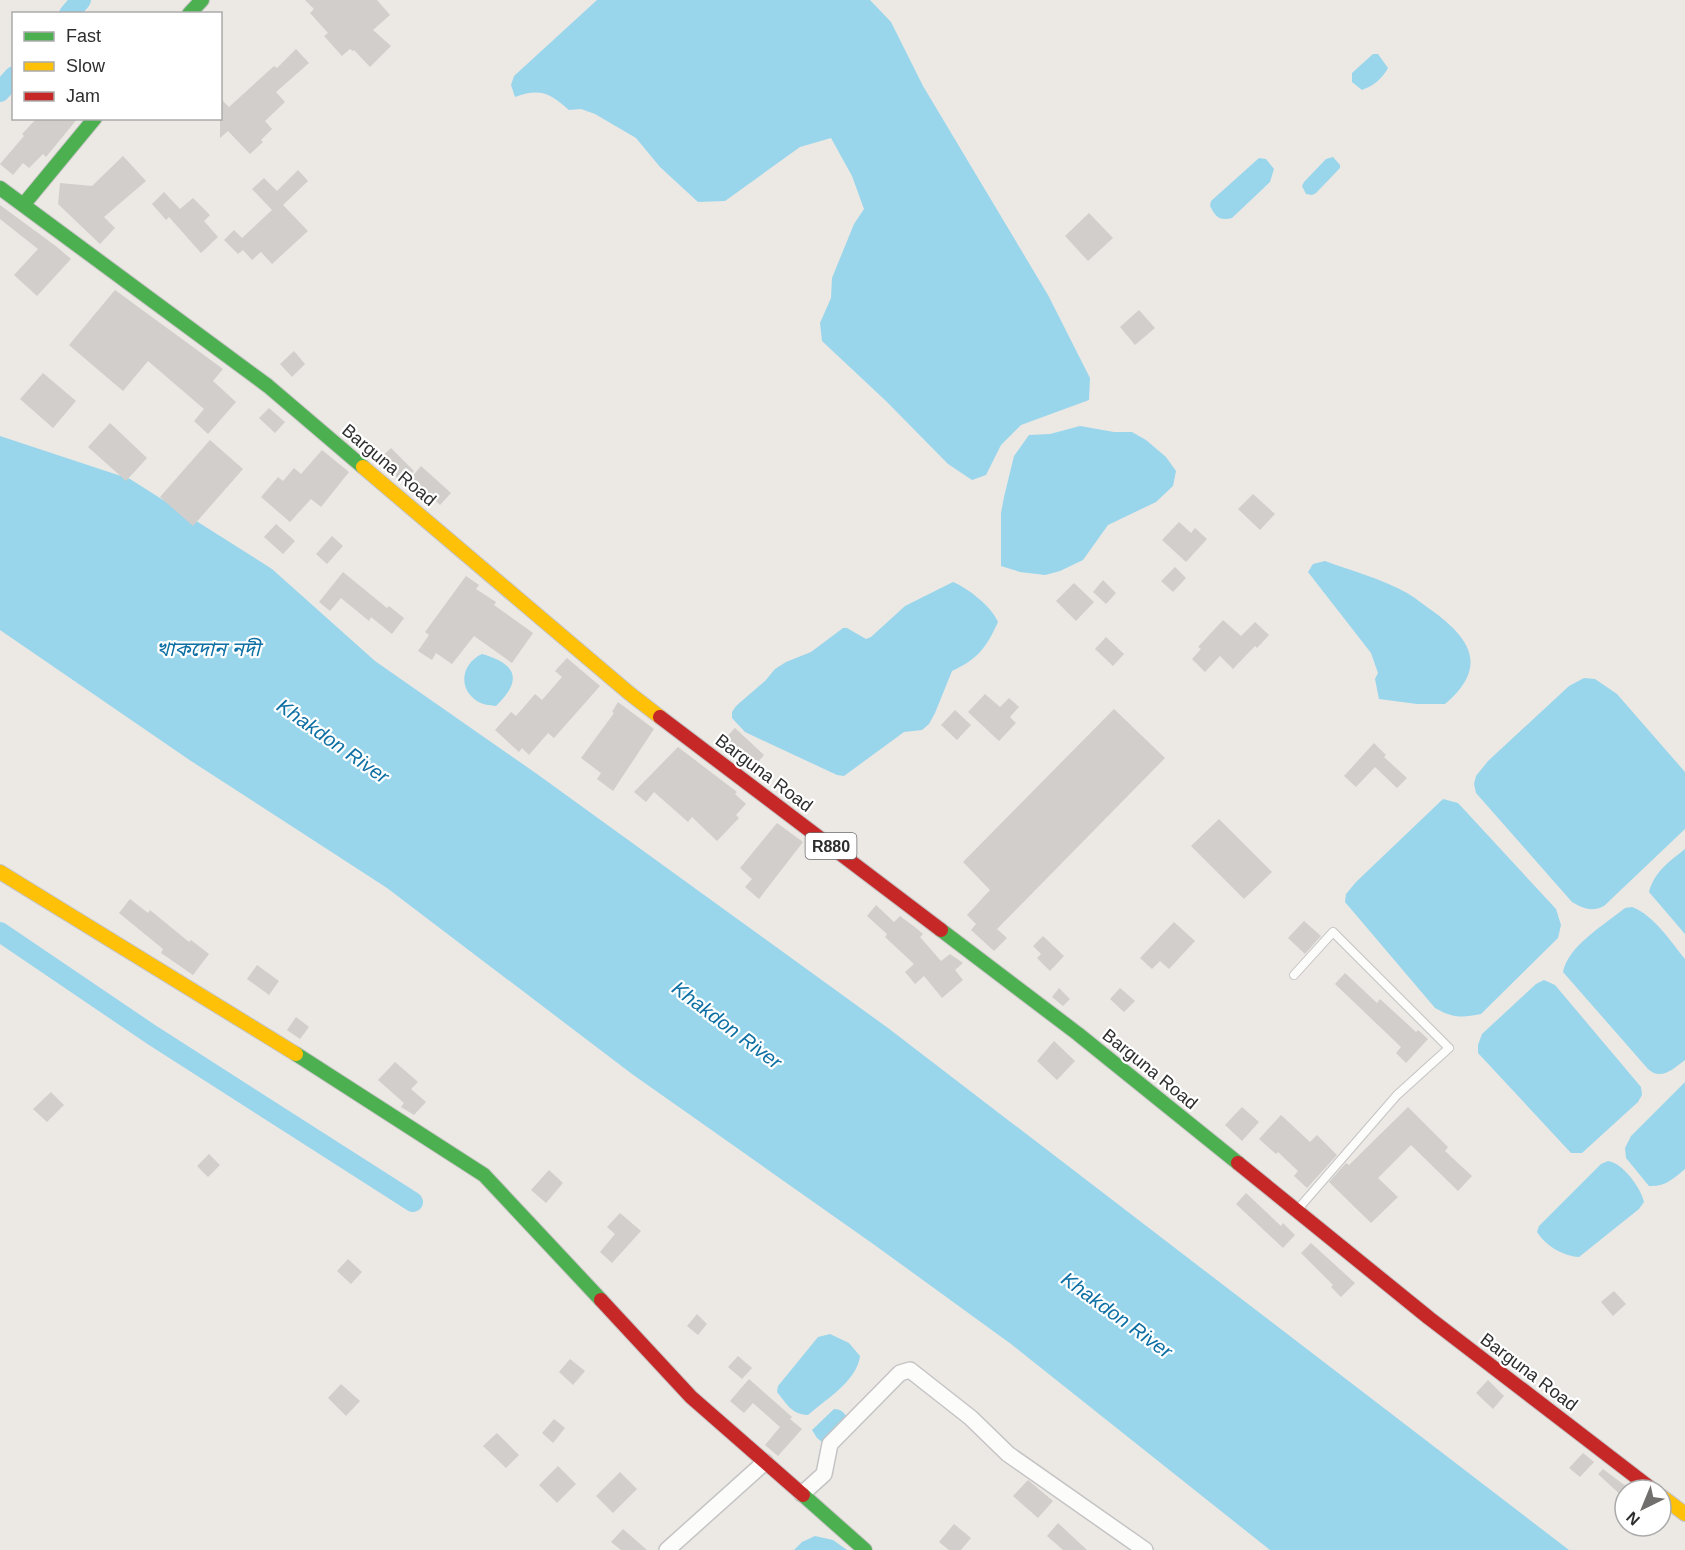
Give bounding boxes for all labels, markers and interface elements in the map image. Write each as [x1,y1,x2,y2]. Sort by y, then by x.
legend [12,12,222,120]
text: Fast [66,26,101,46]
text: Slow [66,56,106,76]
text: Jam [66,86,100,106]
street label: Barguna Road [338,420,440,510]
water label: খাকদোন নদী [156,637,264,660]
water label: Khakdon River [273,694,394,788]
street label: Barguna Road [712,730,816,816]
road number: R880 [806,833,856,859]
water label: Khakdon River [668,977,787,1074]
street label: Barguna Road [1099,1025,1201,1113]
water label: Khakdon River [1057,1268,1178,1363]
street label: Barguna Road [1477,1329,1581,1415]
north arrow [1613,1478,1673,1538]
text: N [1623,1508,1643,1529]

